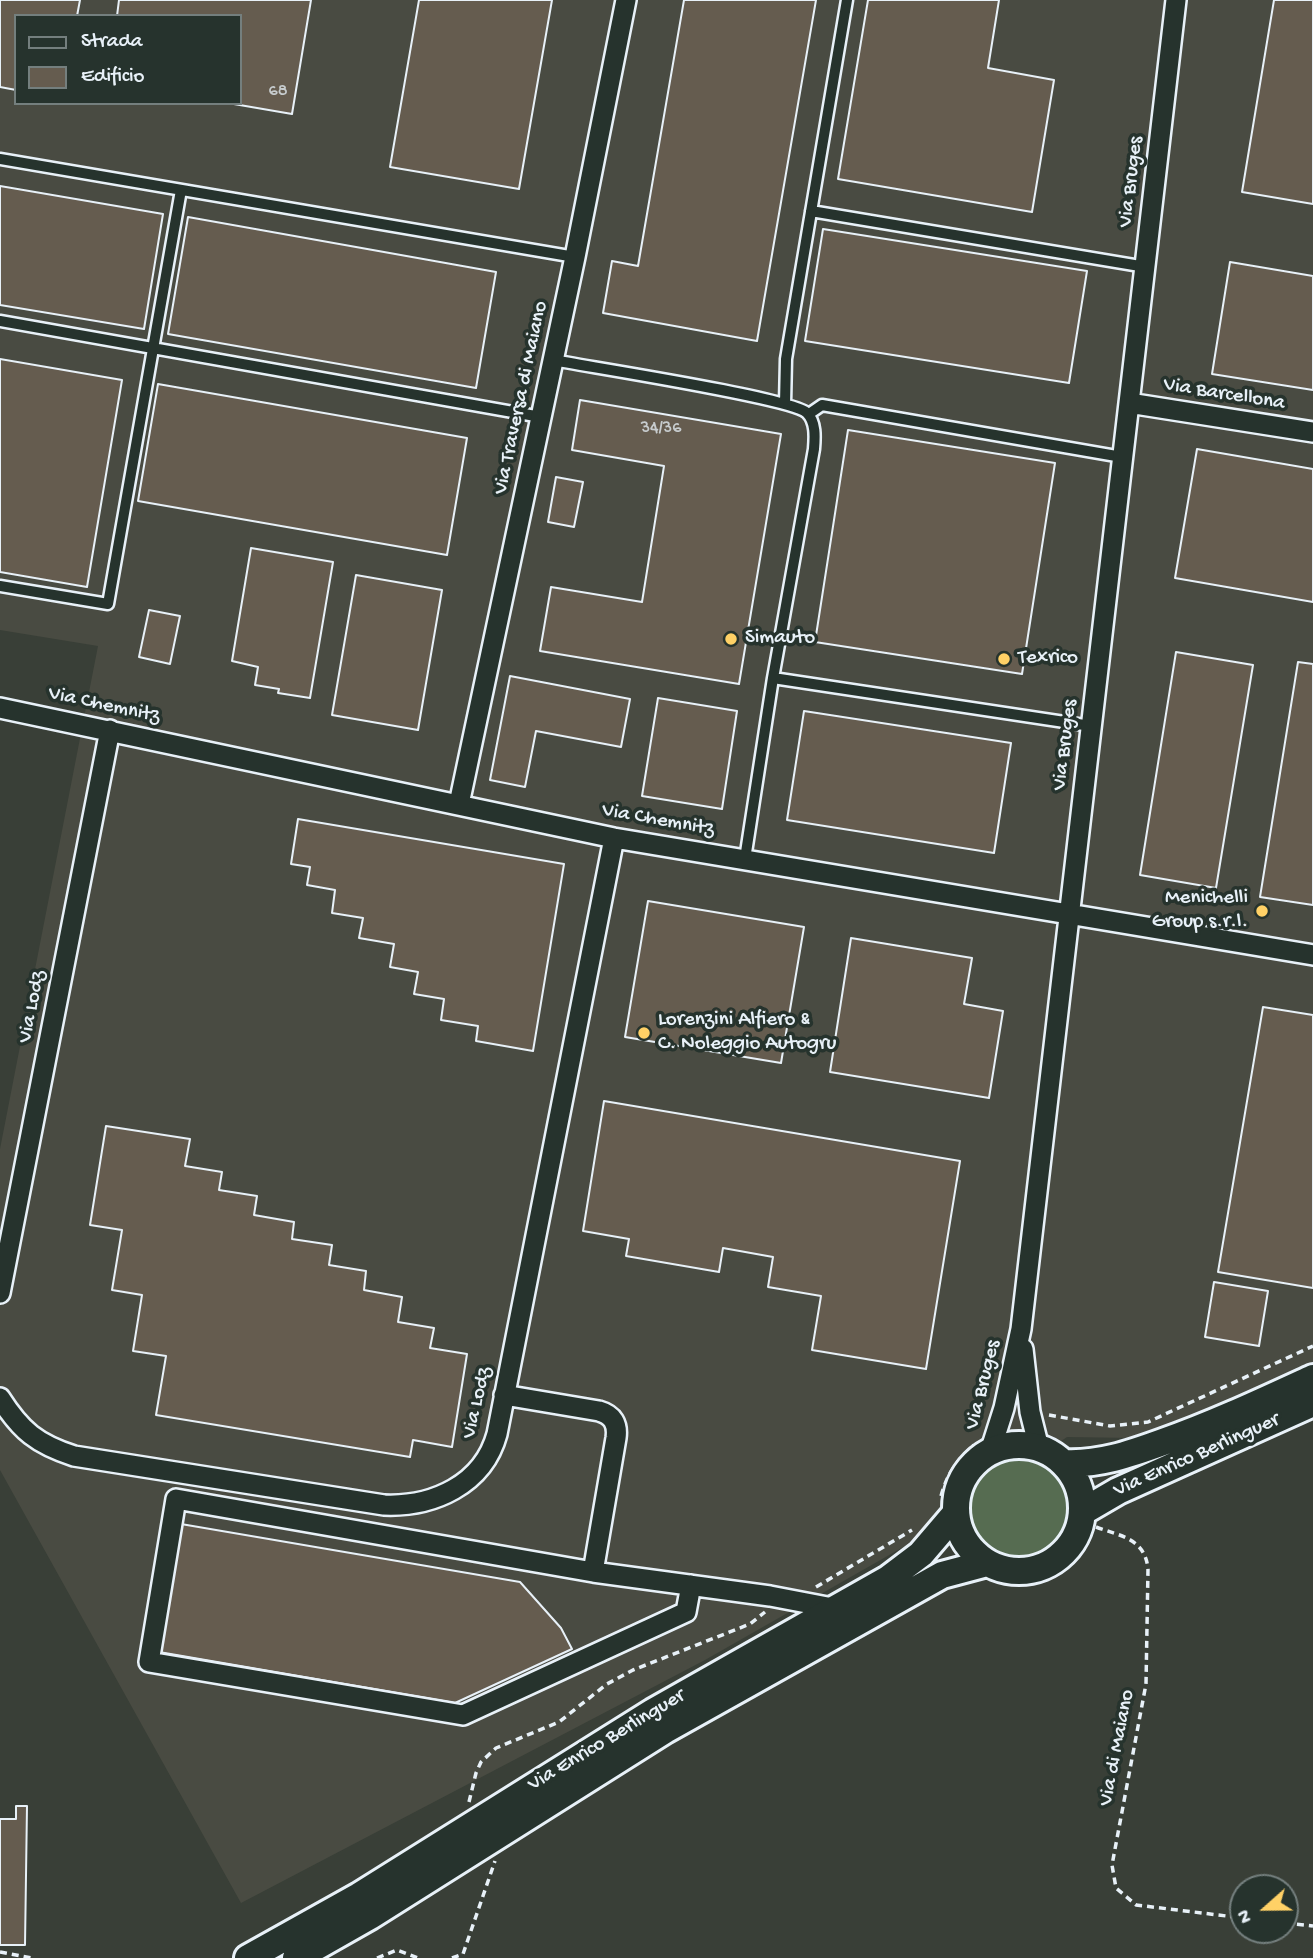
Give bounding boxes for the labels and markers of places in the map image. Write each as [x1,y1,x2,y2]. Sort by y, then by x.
place label: Simauto [745,626,815,652]
marker: Simauto [723,631,739,647]
place label: Texrico [1018,646,1078,672]
marker: Texrico [996,651,1012,667]
place label: Menichelli Group s.r.l. [1152,886,1248,936]
marker: Menichelli Group s.r.l. [1254,903,1270,919]
place label: Lorenzini Alfiero & C. Noleggio Autogru [658,1008,836,1058]
marker: Lorenzini Alfiero & C. Noleggio Autogru [636,1025,652,1041]

